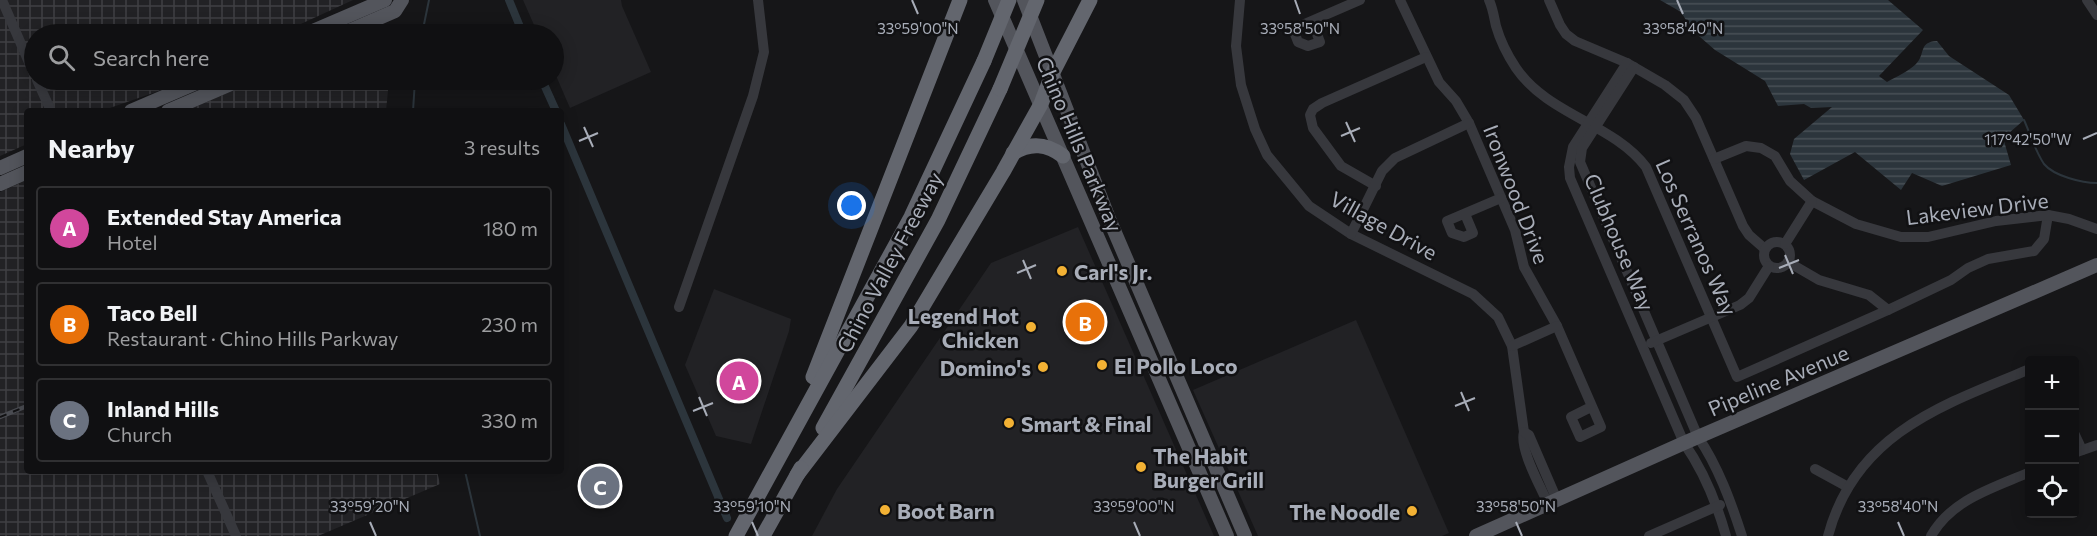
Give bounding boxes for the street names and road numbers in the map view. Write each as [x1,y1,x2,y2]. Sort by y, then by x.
street label: Chino Hills Parkway [1032,53,1128,236]
street label: Ironwood Drive [1479,121,1555,267]
street label: Los Serranos Way [1651,155,1743,319]
street label: Chino Valley Freeway [831,167,947,357]
street label: Clubhouse Way [1580,170,1660,315]
street label: Village Drive [1326,185,1442,265]
street label: Lakeview Drive [1904,187,2050,229]
street label: Pipeline Avenue [1704,339,1852,421]

